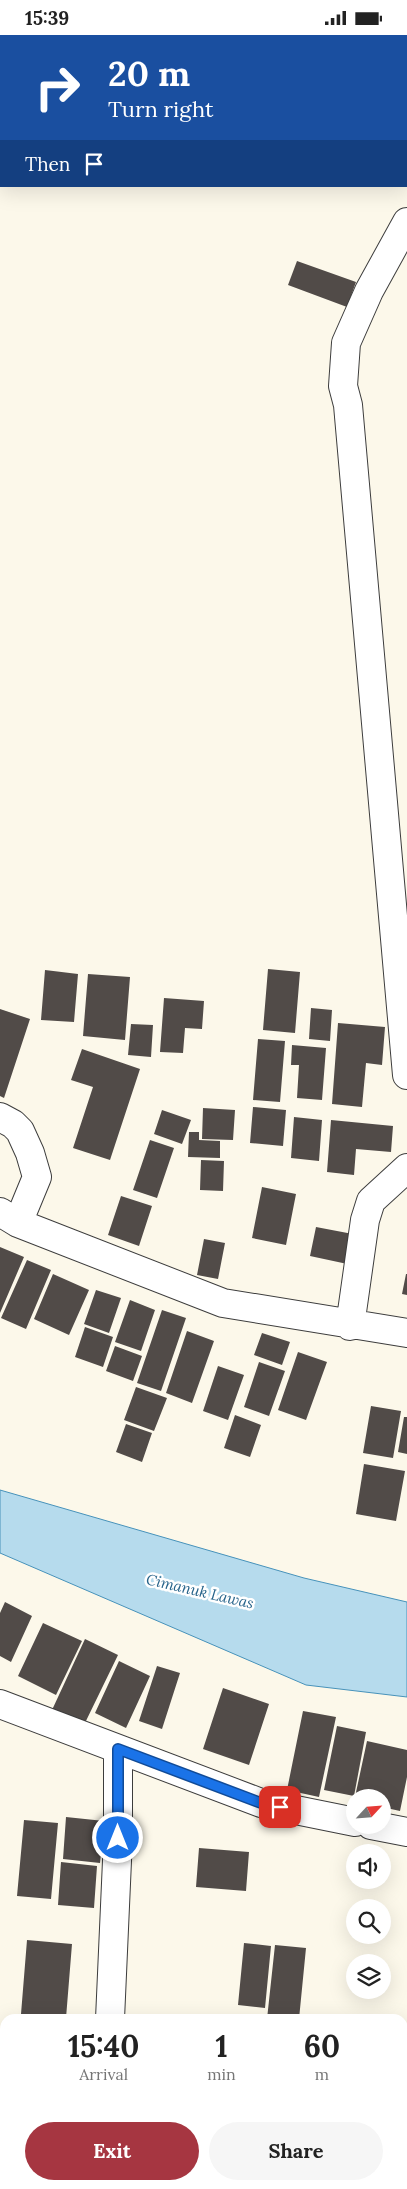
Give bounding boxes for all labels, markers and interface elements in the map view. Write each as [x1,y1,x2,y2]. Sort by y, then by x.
text: 15:39 [25,6,69,30]
text: 20 m [108,51,190,96]
icon: right [25,55,90,120]
text: Turn right [108,95,213,123]
icon: arrive [80,150,108,178]
text: Then [25,152,70,176]
water label: Cimanuk Lawas [144,1569,256,1613]
pin [259,1786,301,1828]
north arrow [346,1789,391,1834]
map controls [346,1789,391,1999]
icon: arrive [266,1793,294,1821]
position arrow [91,1811,143,1863]
button: sound [346,1844,391,1889]
button: search [346,1899,391,1944]
button: layers [346,1954,391,1999]
text: 15:40 [68,2027,139,2065]
text: 1 [215,2027,228,2065]
text: 60 [304,2027,340,2065]
text: Arrival [79,2064,128,2084]
text: min [207,2064,236,2084]
text: m [315,2064,329,2084]
button: Exit [25,2122,199,2180]
button: Share [209,2122,383,2180]

